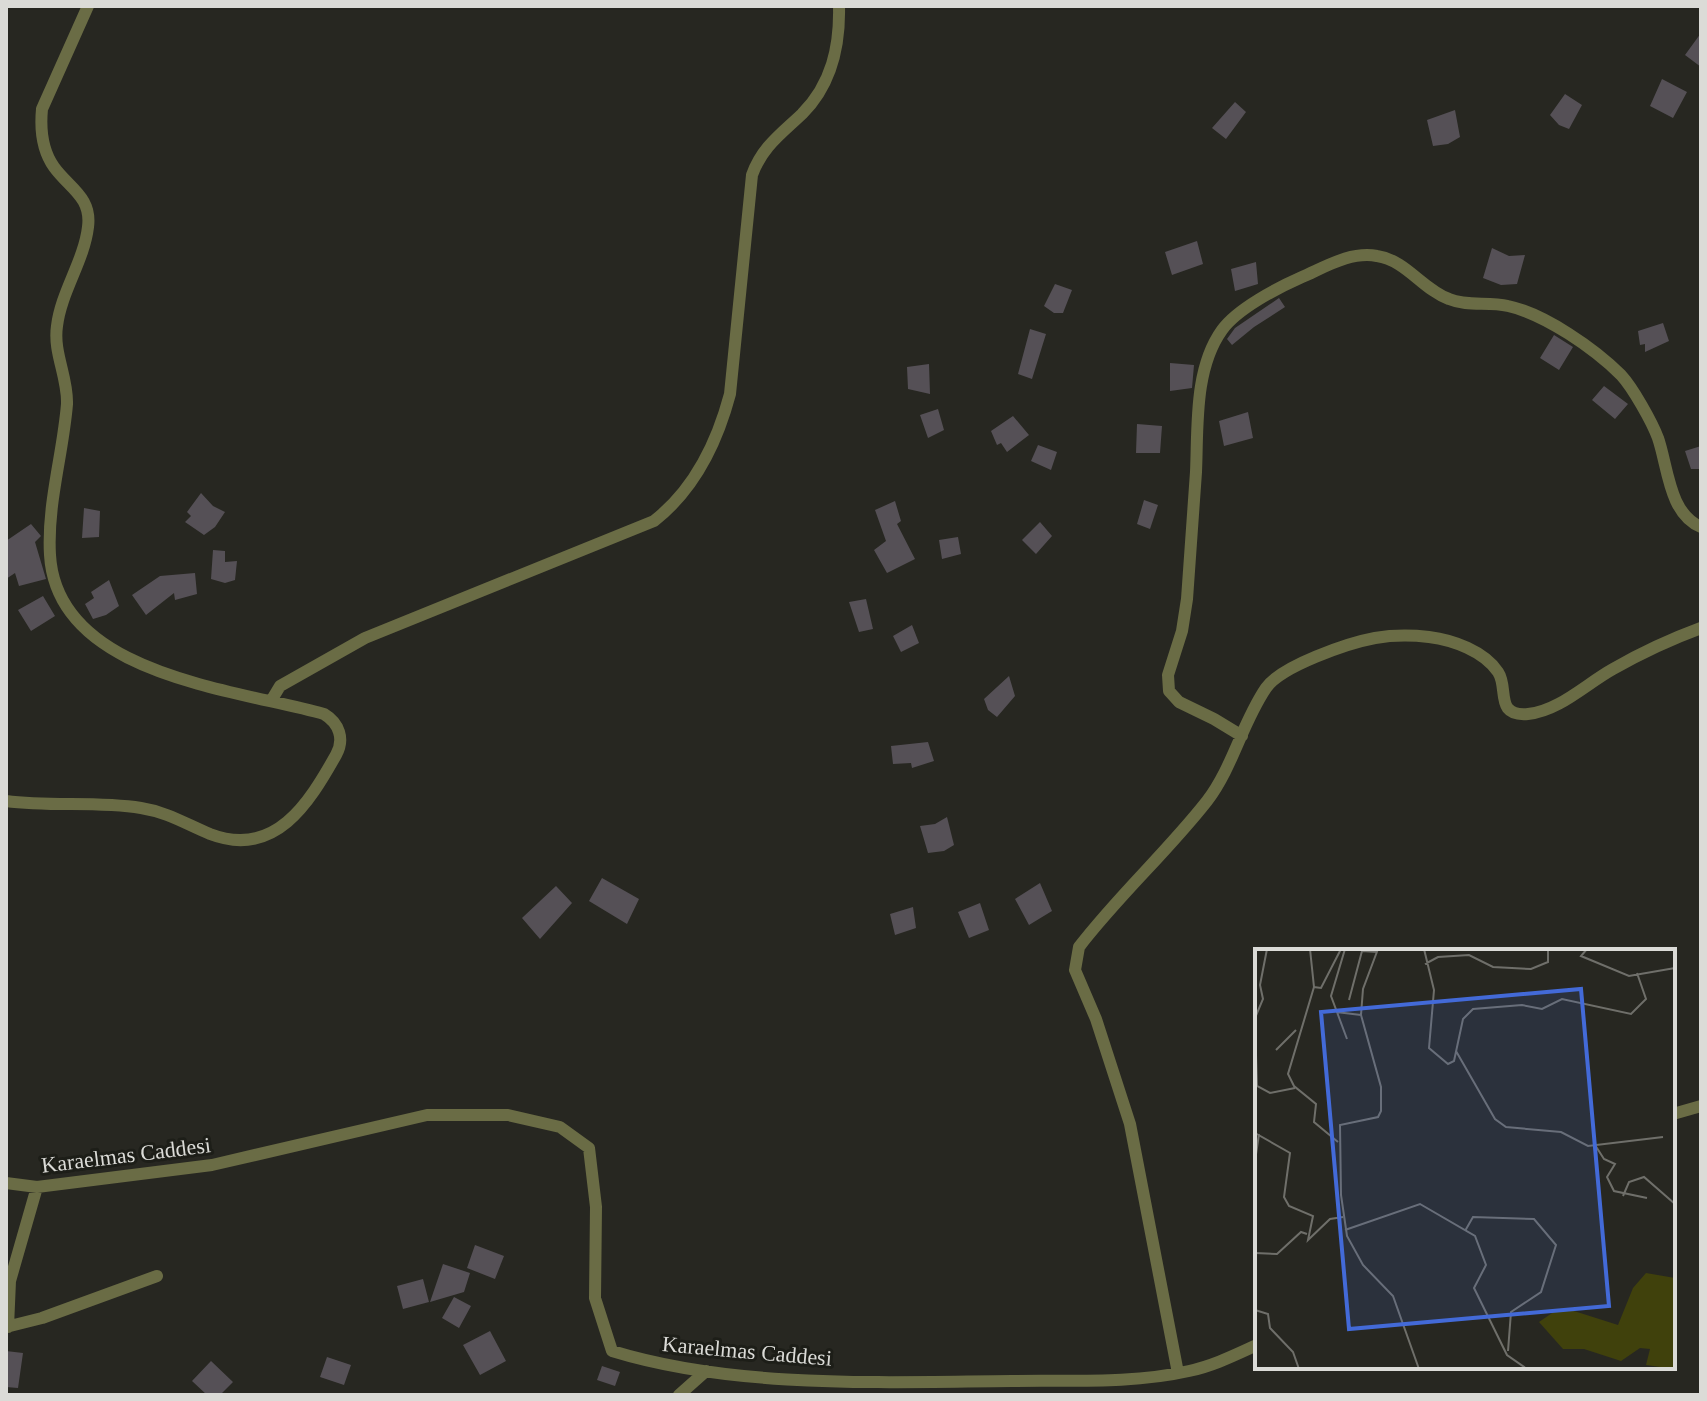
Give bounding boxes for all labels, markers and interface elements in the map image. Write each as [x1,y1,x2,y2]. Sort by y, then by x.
inset map [1255,949,1675,1369]
street label: Karaelmas Caddesi [40,1132,212,1178]
street label: Karaelmas Caddesi [661,1331,833,1371]

